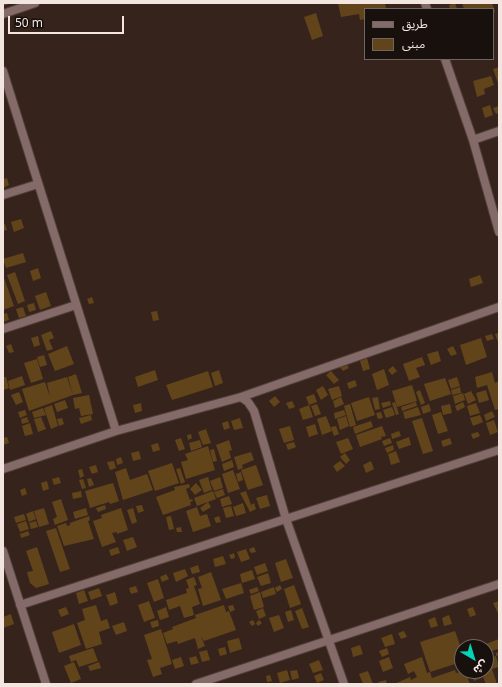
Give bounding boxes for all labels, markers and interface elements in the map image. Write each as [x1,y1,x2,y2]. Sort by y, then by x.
scale bar [10,8,126,34]
legend [364,8,494,60]
text: 50 m [15,14,43,31]
text: طريق [402,15,428,32]
text: مبنى [402,35,425,52]
north arrow [454,639,494,679]
text: ش [471,658,492,679]

